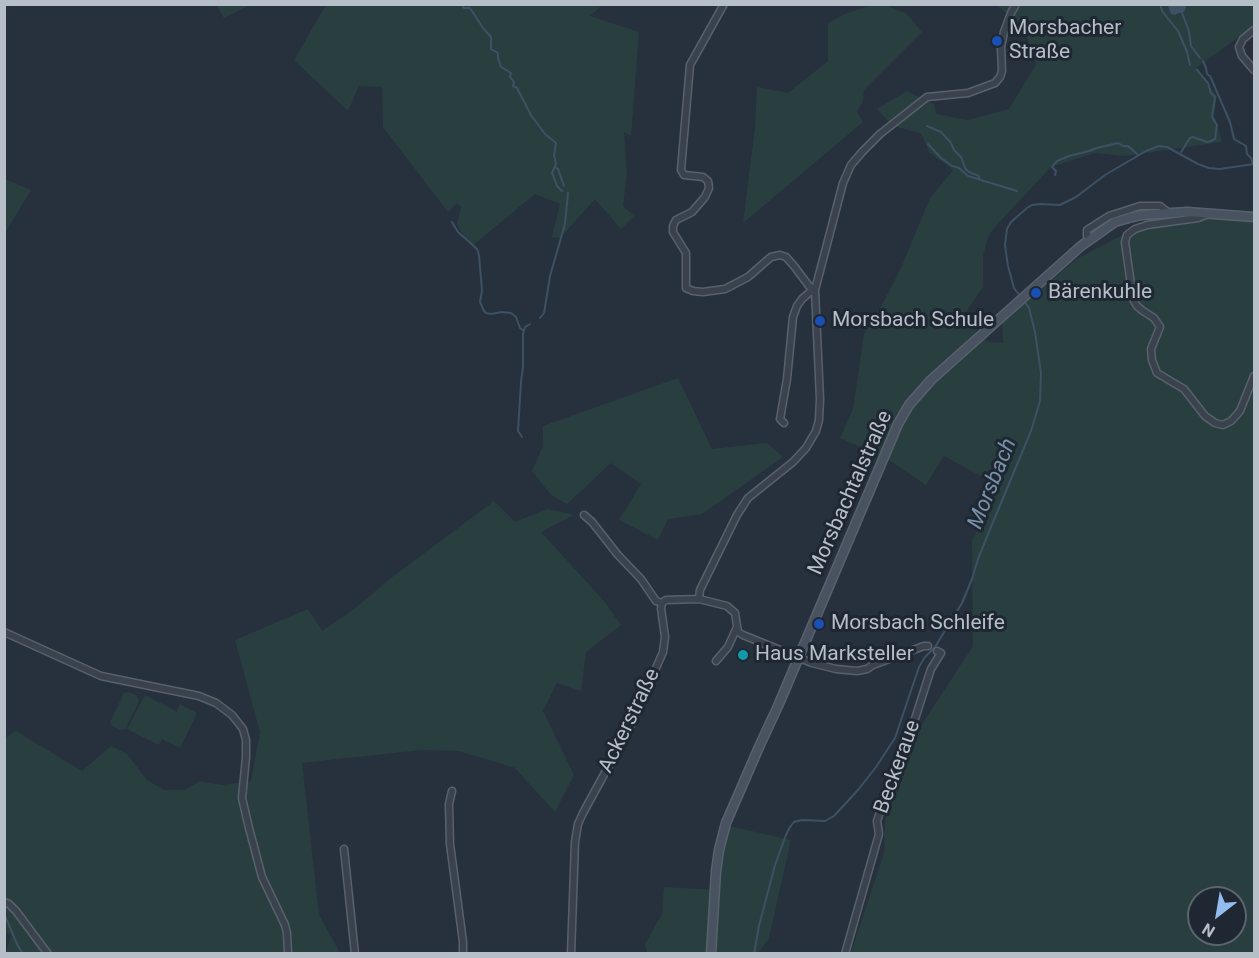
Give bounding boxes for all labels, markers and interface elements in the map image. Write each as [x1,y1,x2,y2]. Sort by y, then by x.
place label: Morsbacher Straße [1009,16,1121,66]
marker: Morsbacher Straße [990,34,1004,48]
place label: Bärenkuhle [1048,280,1152,306]
marker: Bärenkuhle [1029,286,1043,300]
place label: Morsbach Schule [832,308,994,334]
marker: Morsbach Schule [813,314,827,328]
street label: Morsbachtalstraße [804,407,898,579]
water label: Morsbach [963,435,1023,533]
place label: Morsbach Schleife [831,611,1005,637]
marker: Morsbach Schleife [812,617,826,631]
place label: Haus Marksteller [755,642,914,668]
marker: Haus Marksteller [736,648,750,662]
street label: Ackerstraße [594,665,666,777]
street label: Beckeraue [869,717,927,817]
north arrow [1187,886,1247,946]
text: N [1199,919,1218,941]

